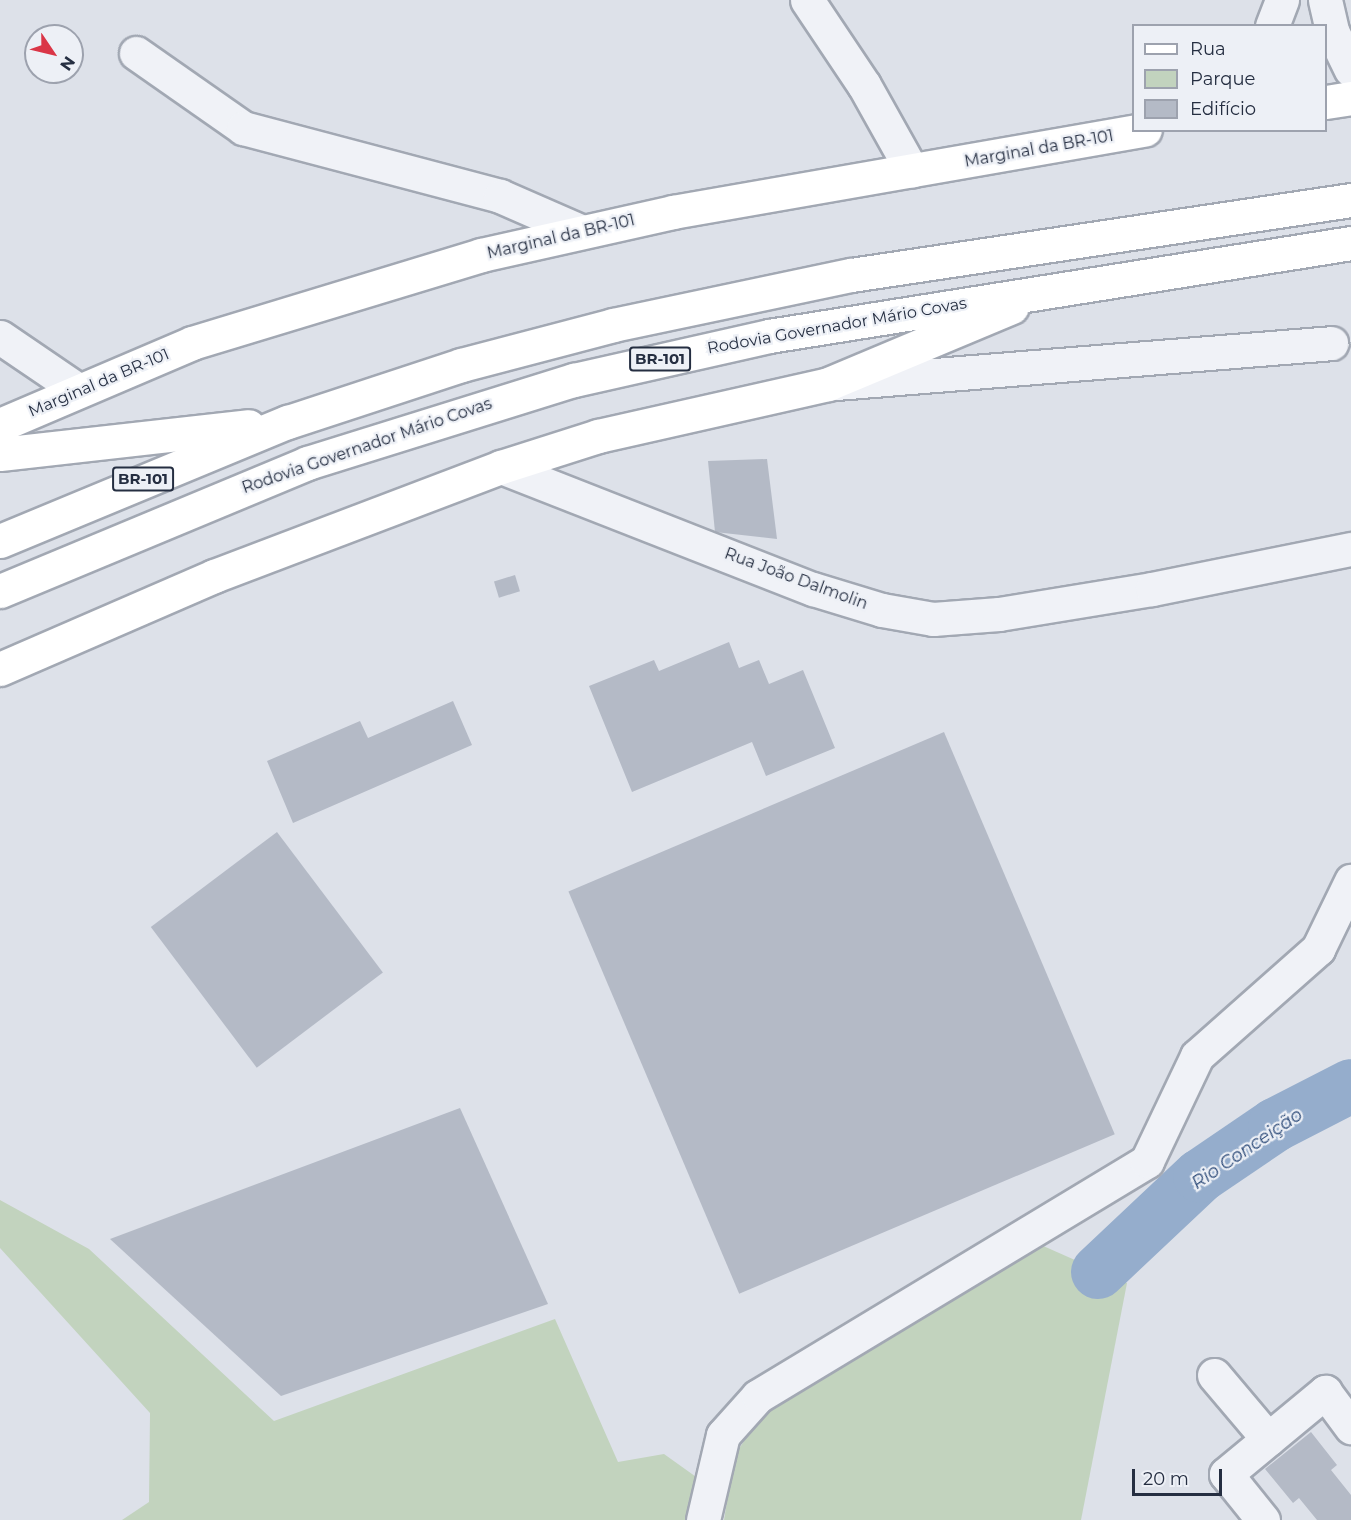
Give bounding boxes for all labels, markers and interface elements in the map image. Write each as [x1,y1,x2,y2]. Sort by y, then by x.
north arrow [24,24,84,84]
legend [1132,24,1327,132]
text: Rua [1190,38,1226,60]
text: N [56,53,79,74]
text: Parque [1190,68,1255,90]
text: Edifício [1190,98,1256,120]
street label: Marginal da BR-101 [963,126,1115,172]
street label: Marginal da BR-101 [485,211,637,263]
street label: Rodovia Governador Mário Covas [706,294,968,358]
street label: Marginal da BR-101 [26,345,172,421]
road number: BR-101 [628,347,692,371]
street label: Rodovia Governador Mário Covas [240,394,494,498]
road number: BR-101 [112,467,174,491]
street label: Rua João Dalmolin [722,544,870,614]
water label: Rio Conceição [1187,1104,1307,1194]
scale bar [1135,1457,1225,1495]
text: 20 m [1143,1468,1189,1490]

